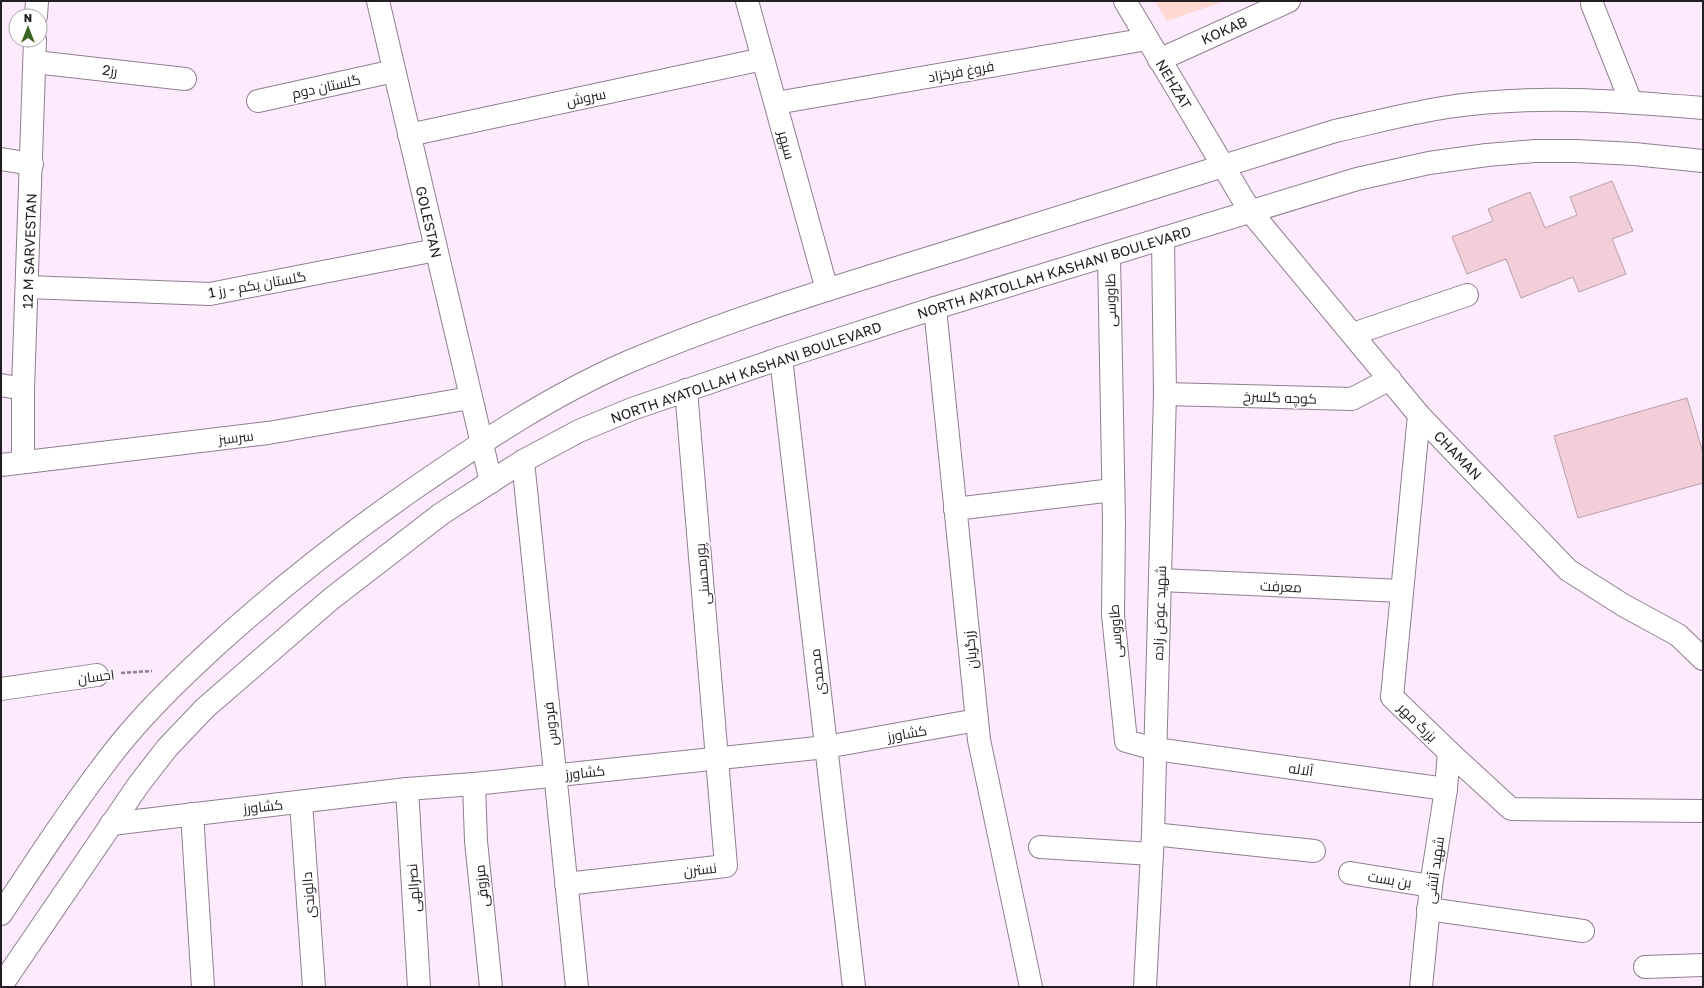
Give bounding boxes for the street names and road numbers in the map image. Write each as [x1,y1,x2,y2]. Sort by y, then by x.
street label: KOKAB [1198,12,1250,48]
street label: NEHZAT [1153,56,1196,112]
street label: فروغ فرخزاد [927,57,996,86]
street label: رز2 [101,61,119,79]
street label: گلستان دوم [290,70,362,104]
street label: سروش [565,85,607,109]
street label: سپهر [773,128,799,162]
street label: GOLESTAN [412,184,446,260]
street label: 12 M SARVESTAN [18,193,40,309]
street label: NORTH AYATOLLAH KASHANI BOULEVARD [915,222,1193,322]
street label: گلستان یکم - رز 1 [207,267,308,303]
street label: طاووسی [1101,273,1119,327]
street label: NORTH AYATOLLAH KASHANI BOULEVARD [608,317,884,427]
street label: کوچه گلسرخ [1243,387,1317,409]
street label: سرسبز [216,426,255,448]
street label: CHAMAN [1430,427,1486,483]
street label: پورمحسنی [691,542,715,605]
street label: شهید عوض زاده [1149,565,1169,661]
street label: معرفت [1260,576,1302,596]
street label: طاووسی [1105,604,1125,658]
street label: زرگریان [960,630,980,670]
street label: محمدی [806,648,828,696]
street label: احسان [77,665,115,687]
street label: بزرگ مهر [1394,698,1441,745]
street label: فردوس [539,701,561,747]
street label: کشاورز [885,721,928,745]
street label: آلاله [1288,759,1315,779]
street label: کشاورز [563,761,606,783]
street label: کشاورز [241,795,284,817]
street label: شهید آتشی [1421,835,1447,905]
street label: نسترن [682,859,718,879]
street label: نصرالهی [403,863,423,913]
street label: مرزوقی [470,864,492,908]
street label: بن بست [1367,867,1413,891]
street label: دالوندی [298,871,318,919]

